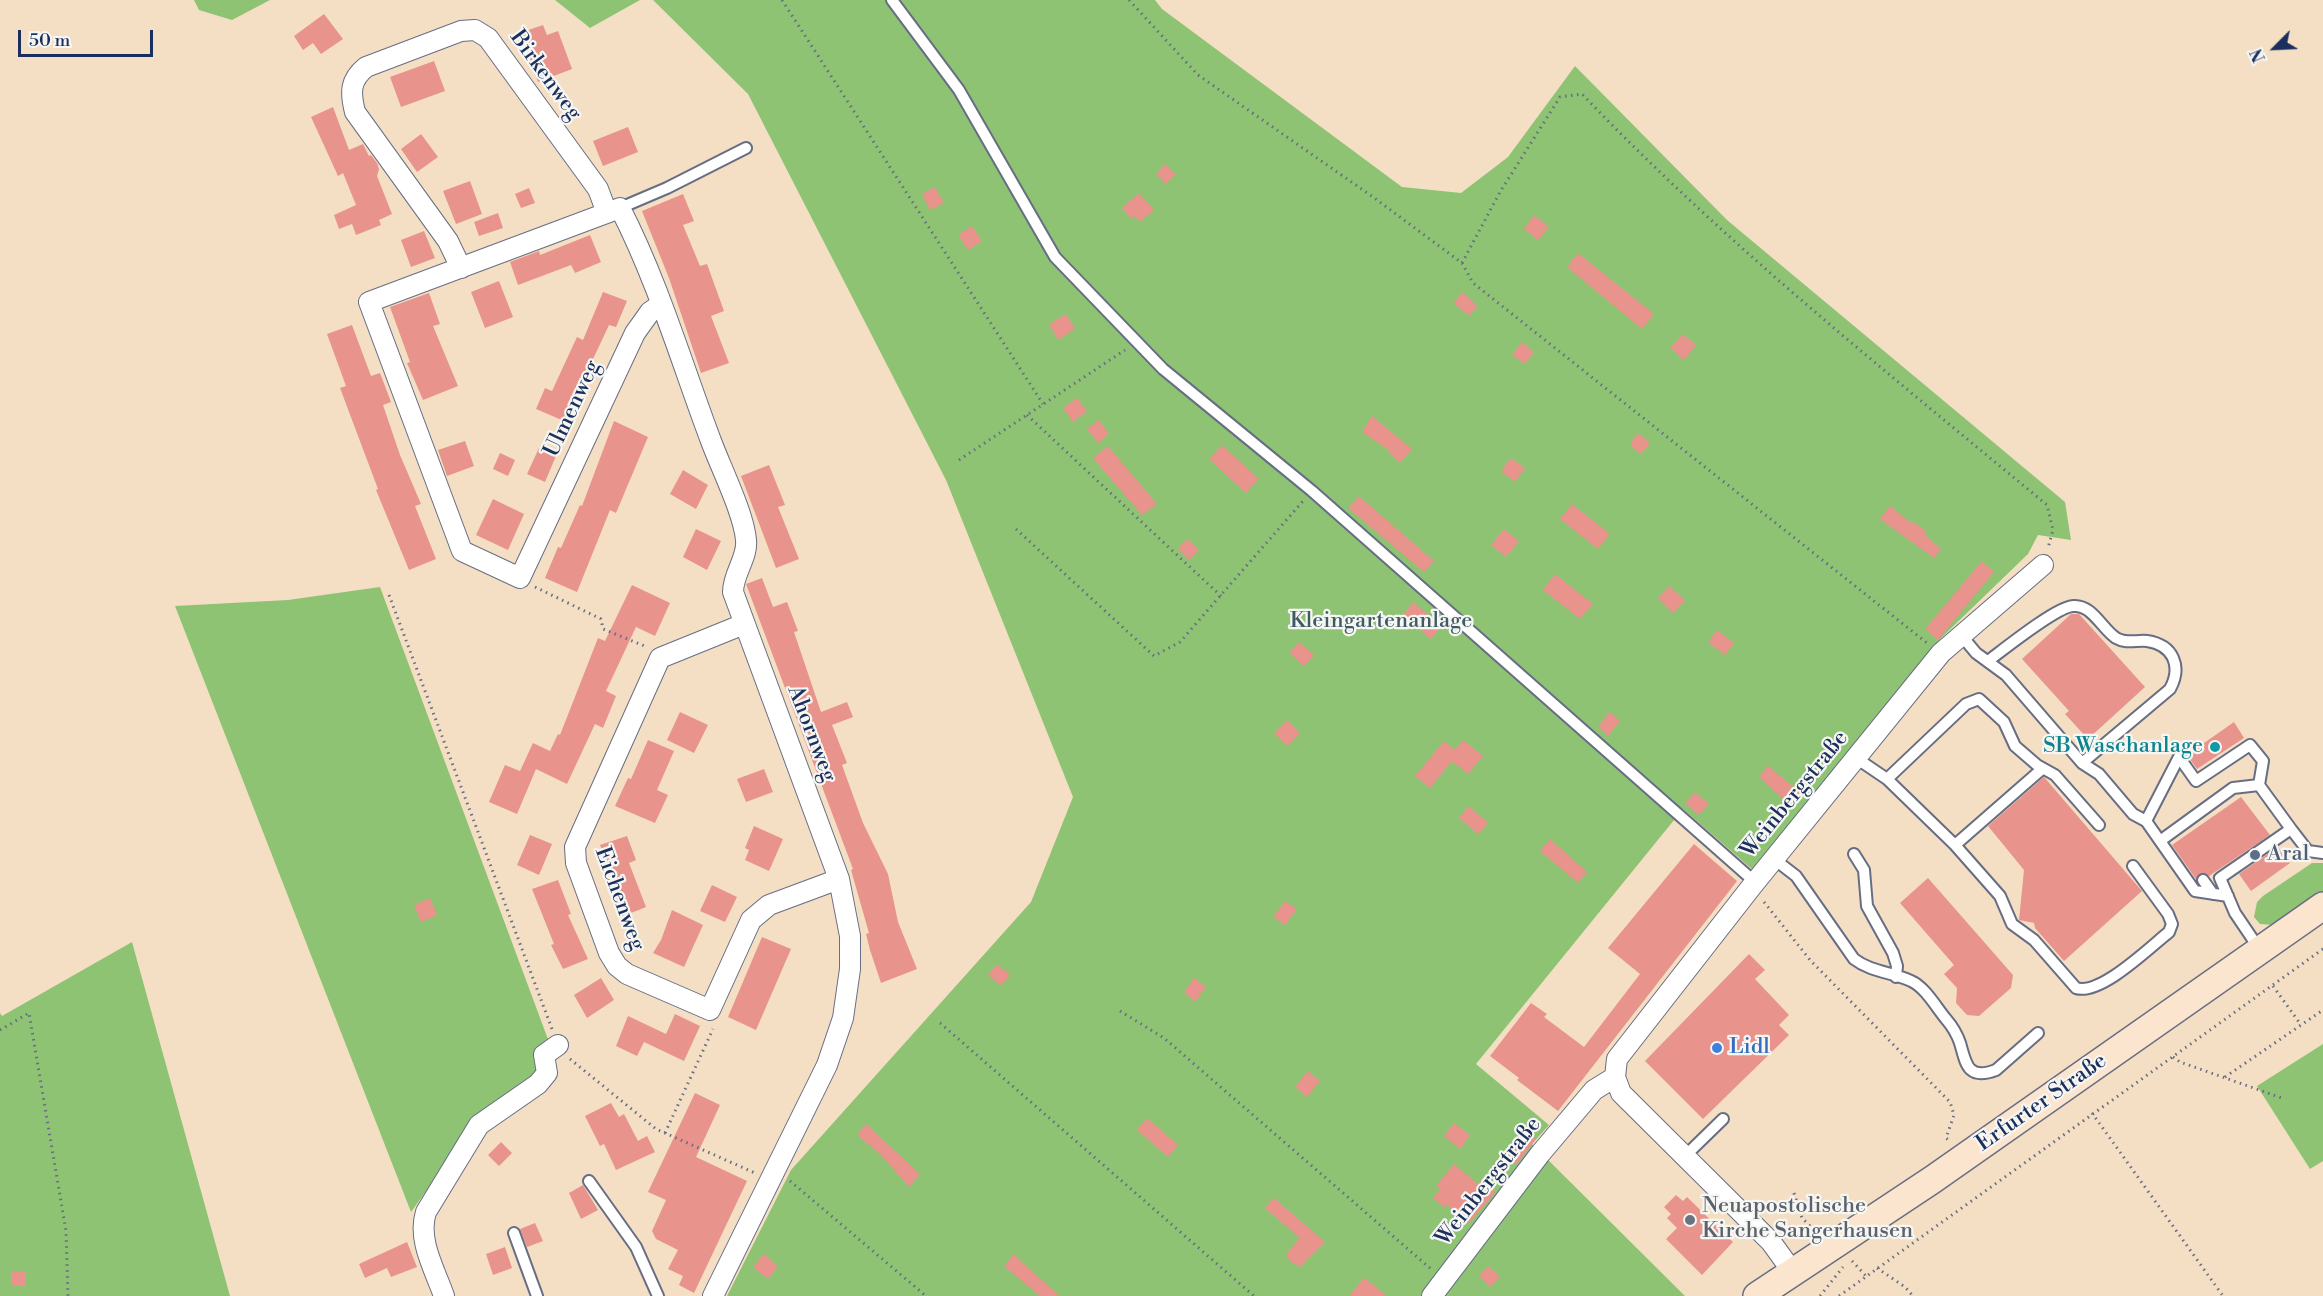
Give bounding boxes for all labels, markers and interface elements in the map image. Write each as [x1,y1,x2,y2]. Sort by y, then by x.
scale bar [21,18,156,56]
north arrow [2245,18,2305,78]
street label: Birkenweg [503,26,587,126]
text: 50 m [29,29,70,52]
text: N [2247,45,2270,65]
street label: Ulmenweg [539,356,607,462]
park label: Kleingartenanlage [1290,609,1472,635]
street label: Ahornweg [781,682,841,786]
street label: Weinbergstraße [1736,726,1854,864]
place label: SB Waschanlage [2043,734,2203,760]
marker: SB Waschanlage [2208,740,2222,754]
place label: Aral [2267,842,2309,868]
street label: Eichenweg [588,844,650,954]
marker: Aral [2248,848,2262,862]
place label: Lidl [1729,1035,1770,1061]
marker: Lidl [1710,1041,1724,1055]
street label: Erfurter Straße [1972,1048,2112,1158]
street label: Weinbergstraße [1431,1112,1547,1252]
place label: Neuapostolische Kirche Sangerhausen [1702,1194,1913,1246]
marker: Neuapostolische Kirche Sangerhausen [1683,1213,1697,1227]

